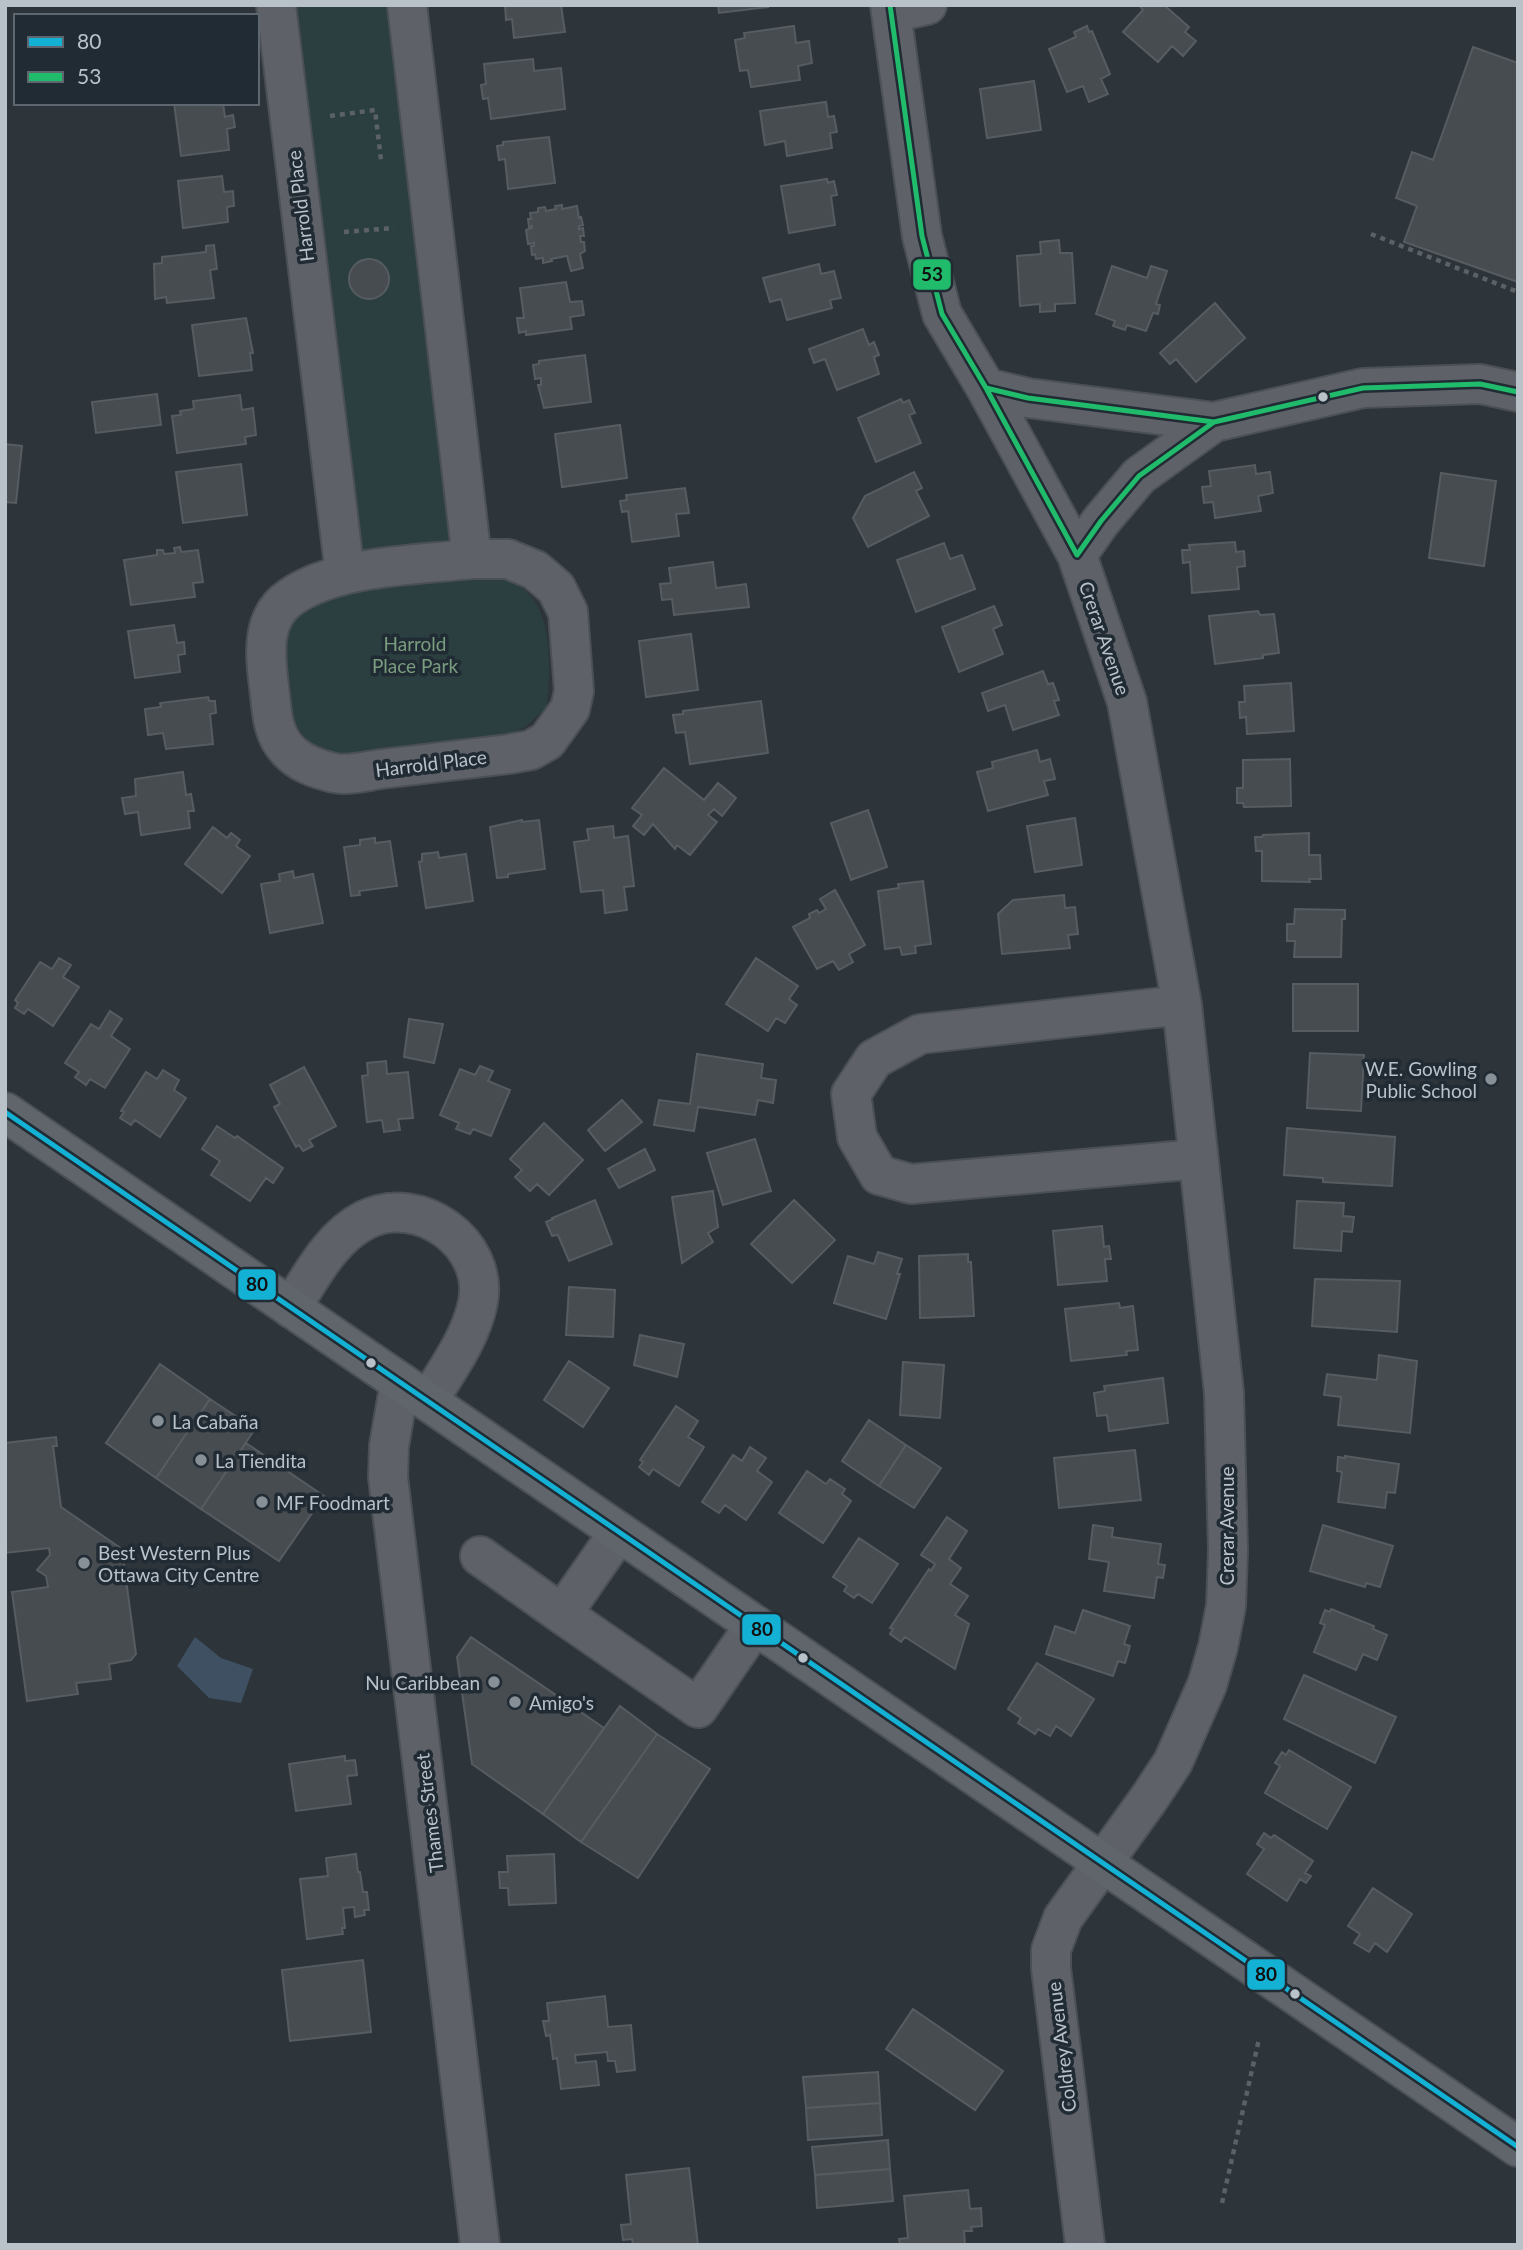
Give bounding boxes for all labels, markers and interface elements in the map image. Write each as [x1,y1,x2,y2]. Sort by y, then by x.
legend [14,14,259,105]
text: 80 [77,28,101,53]
text: 53 [77,63,101,88]
street label: Harrold Place [282,149,318,263]
line badge: 53 [912,258,952,291]
text: 53 [921,262,943,285]
unlabelled marker [1316,390,1330,404]
street label: Crerar Avenue [1075,578,1135,698]
park label: Harrold Place Park [372,632,458,677]
street label: Harrold Place [374,745,488,781]
place label: W.E. Gowling Public School [1365,1057,1477,1102]
marker: W.E. Gowling Public School [1483,1071,1499,1087]
line badge: 80 [237,1268,277,1301]
text: 80 [246,1272,268,1295]
unlabelled marker [364,1356,378,1370]
place label: La Cabaña [172,1410,258,1433]
marker: La Cabaña [150,1413,166,1429]
place label: La Tiendita [215,1449,306,1472]
marker: La Tiendita [193,1452,209,1468]
street label: Crerar Avenue [1215,1466,1238,1586]
place label: MF Foodmart [276,1491,390,1514]
marker: MF Foodmart [254,1494,270,1510]
place label: Best Western Plus Ottawa City Centre [98,1541,259,1586]
marker: Best Western Plus Ottawa City Centre [76,1555,92,1571]
line badge: 80 [741,1613,782,1646]
text: 80 [751,1617,773,1640]
unlabelled marker [796,1651,810,1665]
place label: Nu Caribbean [365,1671,480,1694]
marker: Nu Caribbean [486,1674,502,1690]
place label: Amigo's [529,1691,594,1714]
marker: Amigo's [507,1694,523,1710]
street label: Thames Street [410,1752,448,1874]
line badge: 80 [1246,1958,1286,1991]
text: 80 [1255,1962,1277,1985]
street label: Coldrey Avenue [1042,1981,1080,2113]
unlabelled marker [1288,1987,1302,2001]

